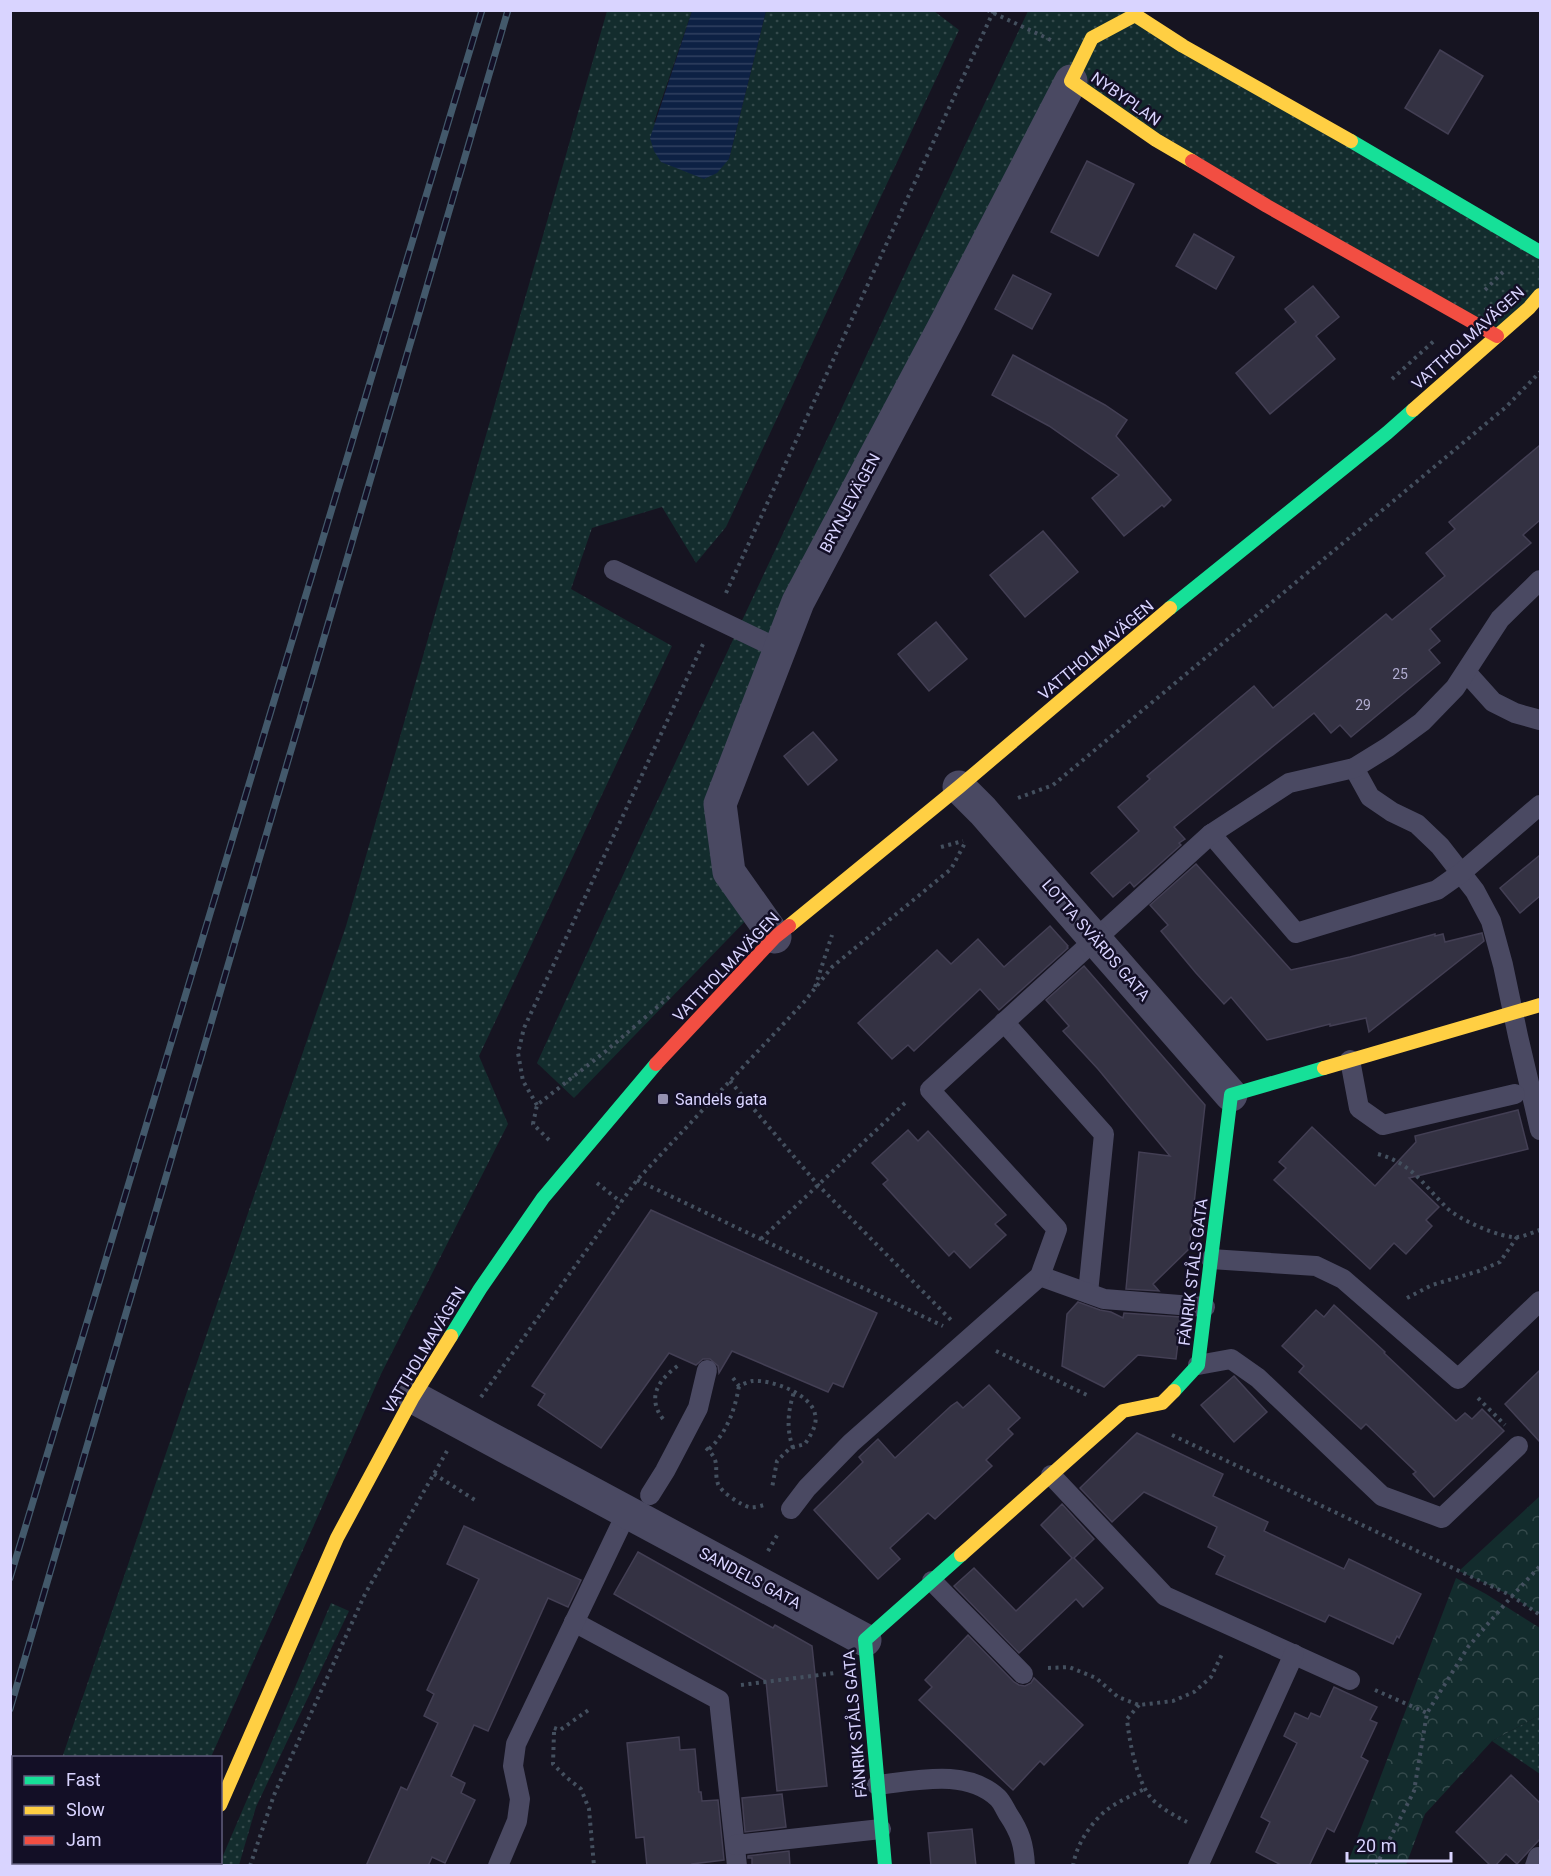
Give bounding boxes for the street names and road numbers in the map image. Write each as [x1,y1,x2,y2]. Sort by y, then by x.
street label: NYBYPLAN [1088,68,1164,130]
street label: VATTHOLMAVÄGEN [1408,283,1528,393]
street label: BRYNJEVÄGEN [816,450,884,556]
street label: VATTHOLMAVÄGEN [1035,596,1157,704]
street label: LOTTA SVÄRDS GATA [1038,875,1154,1005]
street label: VATTHOLMAVÄGEN [669,908,783,1026]
street label: FÄNRIK STÅLS GATA [1174,1197,1212,1347]
street label: VATTHOLMAVÄGEN [379,1283,469,1417]
street label: SANDELS GATA [696,1543,805,1613]
street label: FÄNRIK STÅLS GATA [838,1649,871,1799]

